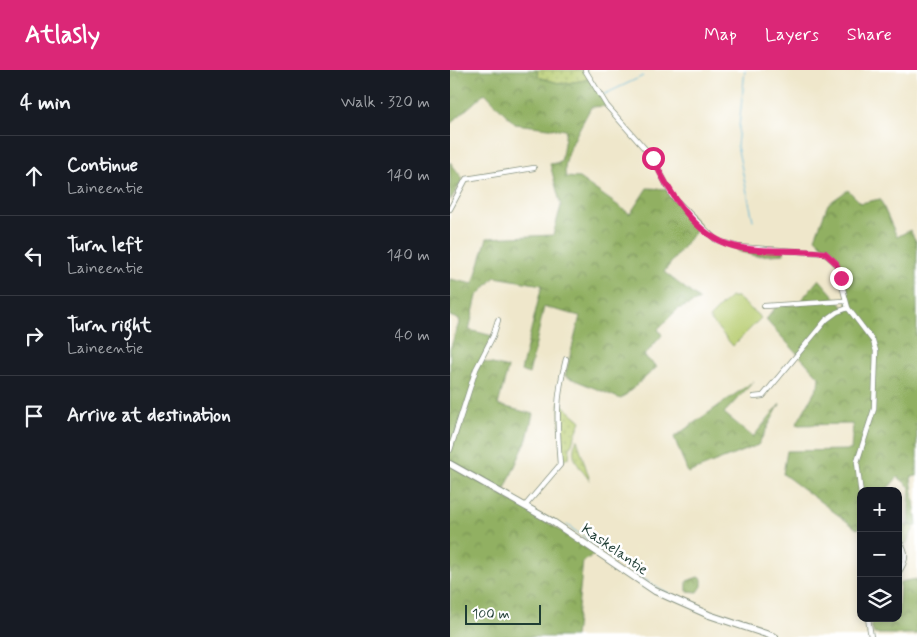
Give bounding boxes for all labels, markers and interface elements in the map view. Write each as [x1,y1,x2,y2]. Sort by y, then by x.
text: Atlasly [25,20,100,51]
text: Map [704,23,737,47]
text: Layers [765,23,819,47]
text: Share [847,23,892,47]
text: 4 min [20,89,71,117]
text: Walk · 320 m [341,92,430,113]
route start [642,147,665,170]
text: Continue [67,153,138,178]
icon: ahead [20,162,48,190]
text: 140 m [386,165,430,186]
text: Laineentie [67,178,144,199]
text: Turn left [67,233,143,258]
icon: left [20,242,48,270]
text: 140 m [386,245,430,266]
text: Laineentie [67,258,144,279]
route end [830,267,853,290]
text: Turn right [67,313,151,338]
icon: right [20,322,48,350]
text: 40 m [394,325,430,346]
text: Laineentie [67,338,144,359]
icon: arrive [20,402,48,430]
text: Arrive at destination [67,403,231,428]
map controls [857,487,902,622]
button: + [857,487,902,532]
street label: Kaskelantie [577,519,652,580]
button: − [857,532,902,577]
button: layers [857,577,902,622]
scale bar [465,602,541,625]
text: 100 m [472,605,510,623]

